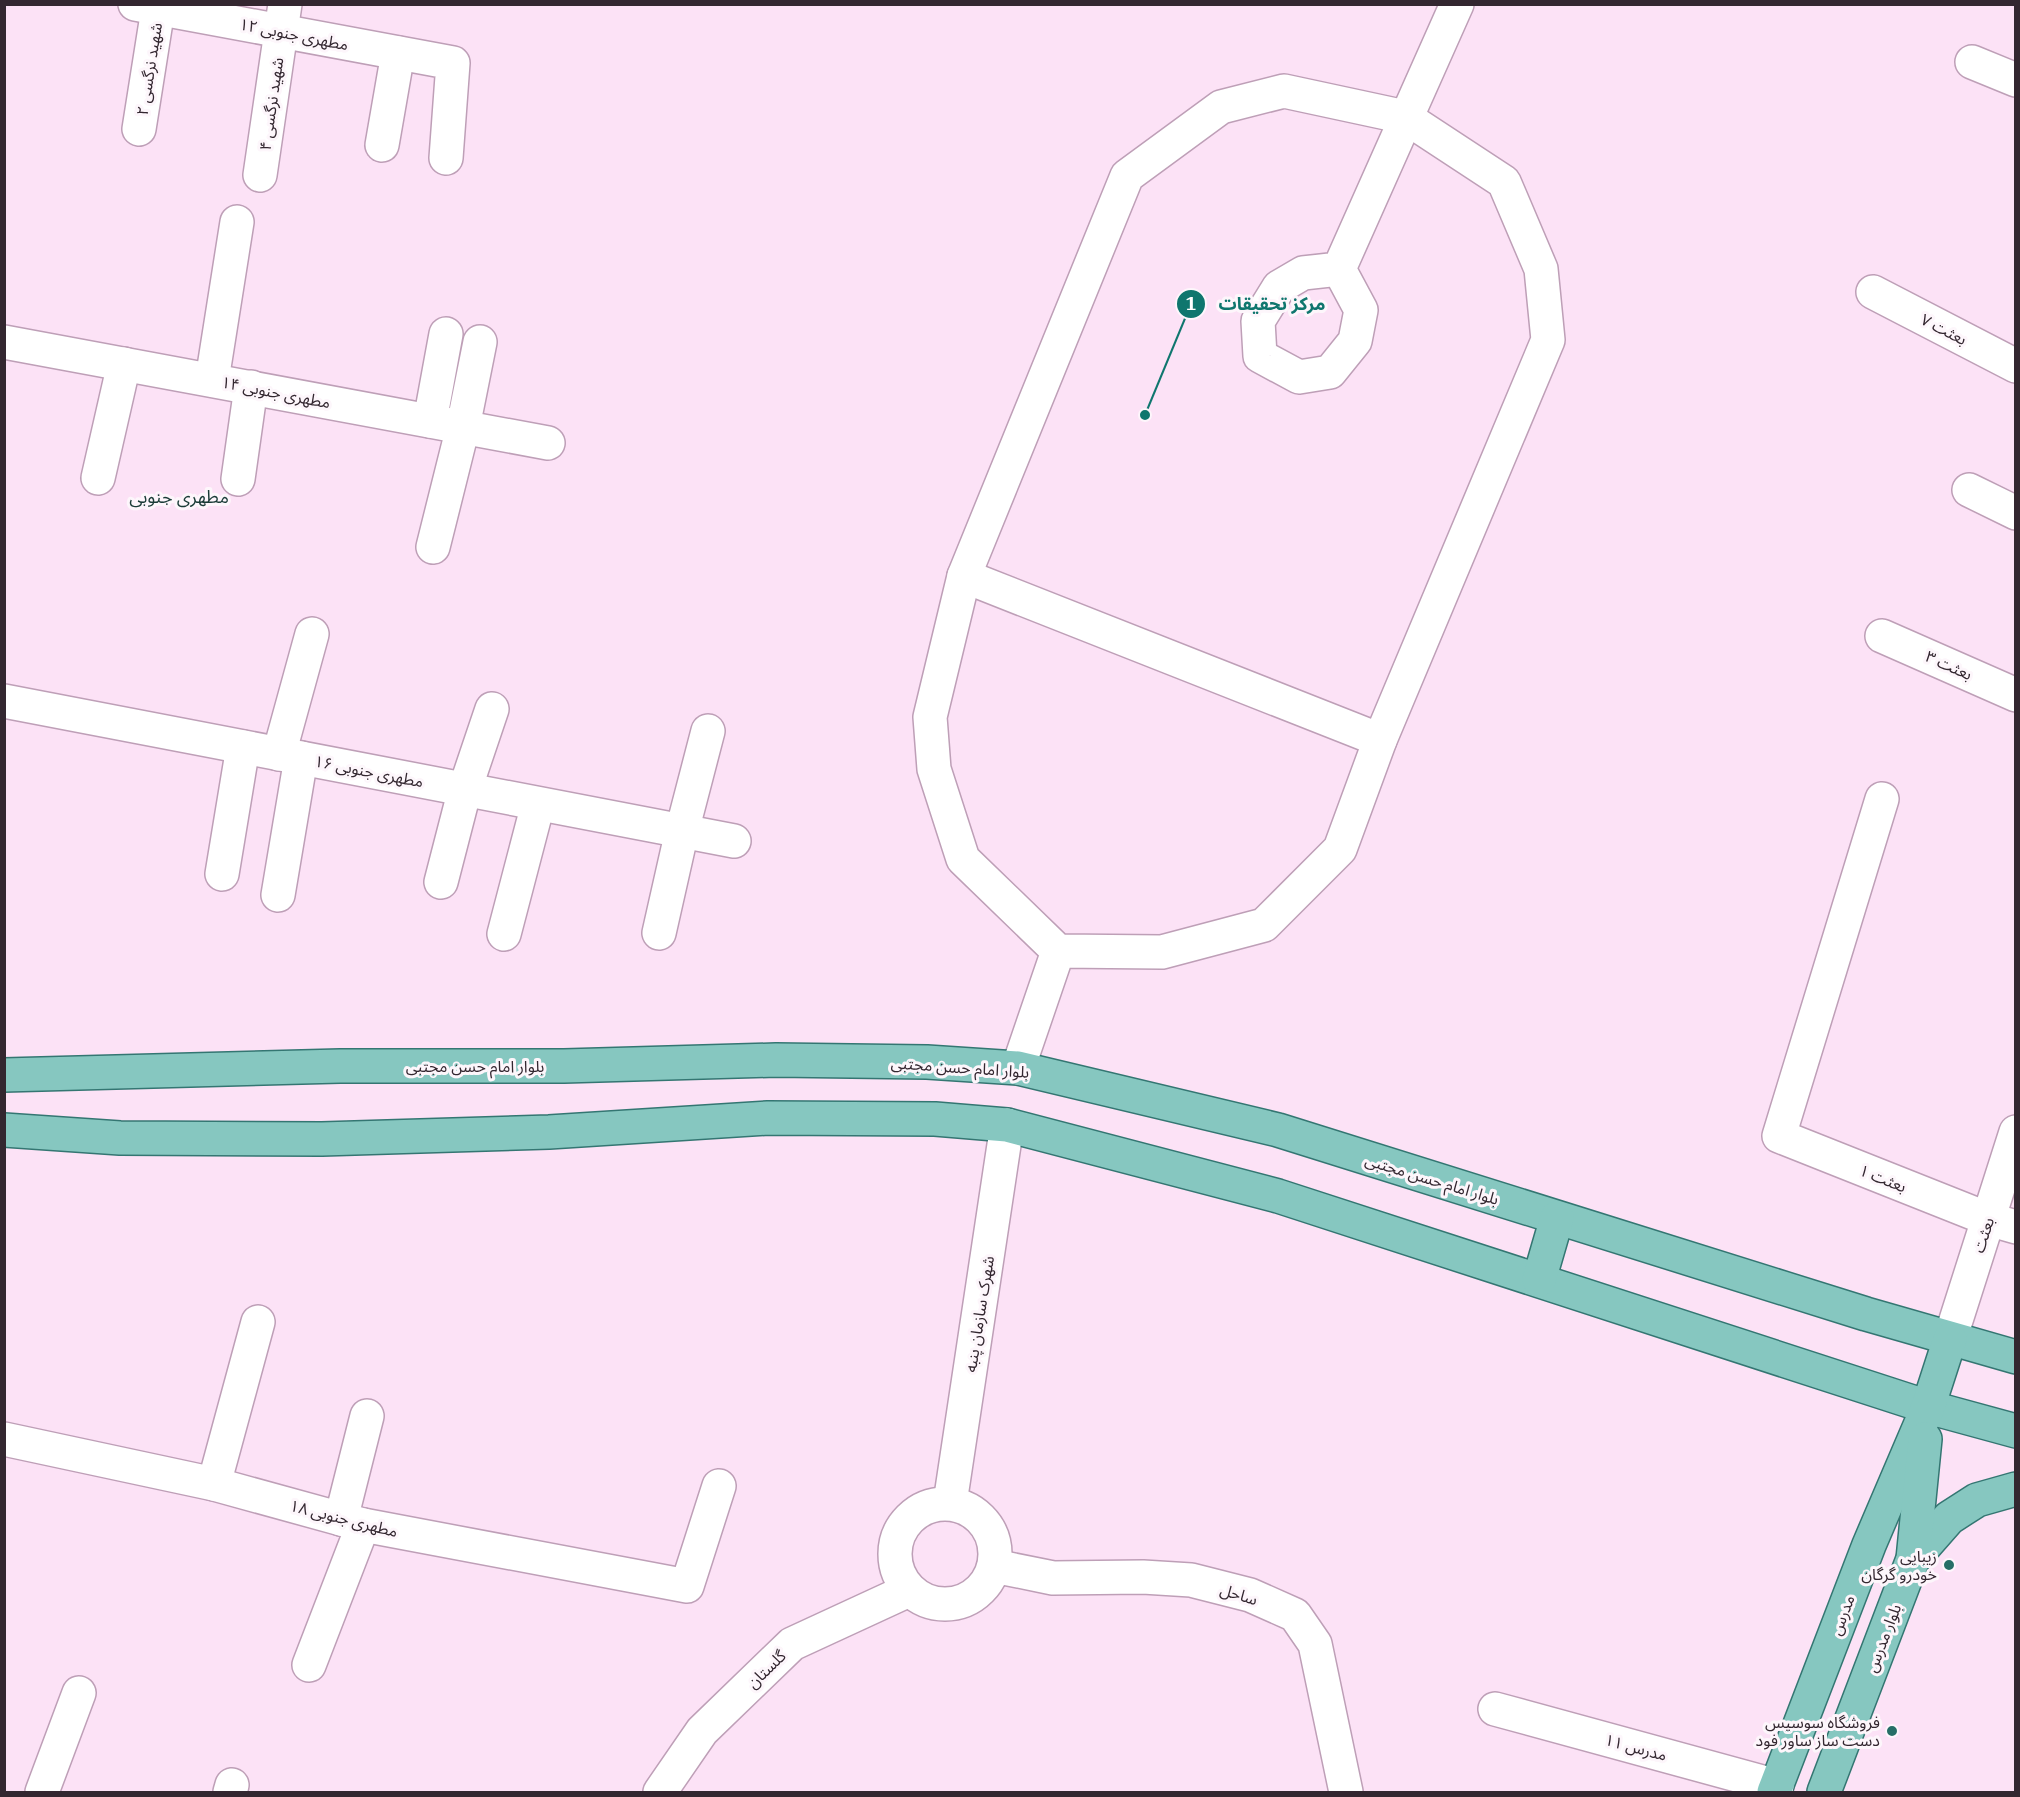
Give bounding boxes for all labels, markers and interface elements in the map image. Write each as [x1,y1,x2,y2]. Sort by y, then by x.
street label: ۱۲ مطهری جنوبی [238,14,350,54]
street label: ۲ شهید نرگسی [132,21,166,117]
street label: ۴ شهید نرگسی [255,56,287,152]
callout: مرکز تحقیقات [1176,286,1337,322]
text: 1 [1186,292,1197,315]
text: مرکز تحقیقات [1218,292,1326,315]
street label: ۷ بعثت [1918,309,1970,349]
street label: ۱۴ مطهری جنوبی [220,372,332,412]
district label: مطهری جنوبی [129,485,229,508]
street label: ۳ بعثت [1923,646,1975,684]
street label: ۱۶ مطهری جنوبی [313,751,425,791]
street label: بلوار امام حسن مجتبی [890,1052,1030,1085]
street label: بلوار امام حسن مجتبی [406,1056,544,1079]
street label: بلوار امام حسن مجتبی [1362,1149,1501,1212]
street label: ۱ بعثت [1857,1160,1909,1196]
street label: بعثت [1968,1215,1998,1255]
street label: شهرک سازمان پنبه [960,1254,999,1374]
street label: ۱۸ مطهری جنوبی [288,1495,400,1541]
place label: زیبایی خودرو گرگان [1861,1546,1937,1584]
marker: زیبایی خودرو گرگان [1942,1558,1956,1572]
street label: ساحل [1218,1579,1260,1609]
street label: مدرس [1825,1592,1859,1638]
street label: بلوار مدرس [1861,1601,1905,1675]
street label: گلستان [742,1645,790,1692]
place label: فروشگاه سوسیس دست ساز ساور فود [1756,1712,1880,1750]
marker: فروشگاه سوسیس دست ساز ساور فود [1885,1724,1899,1738]
street label: مدرس ۱۱ [1603,1729,1669,1765]

